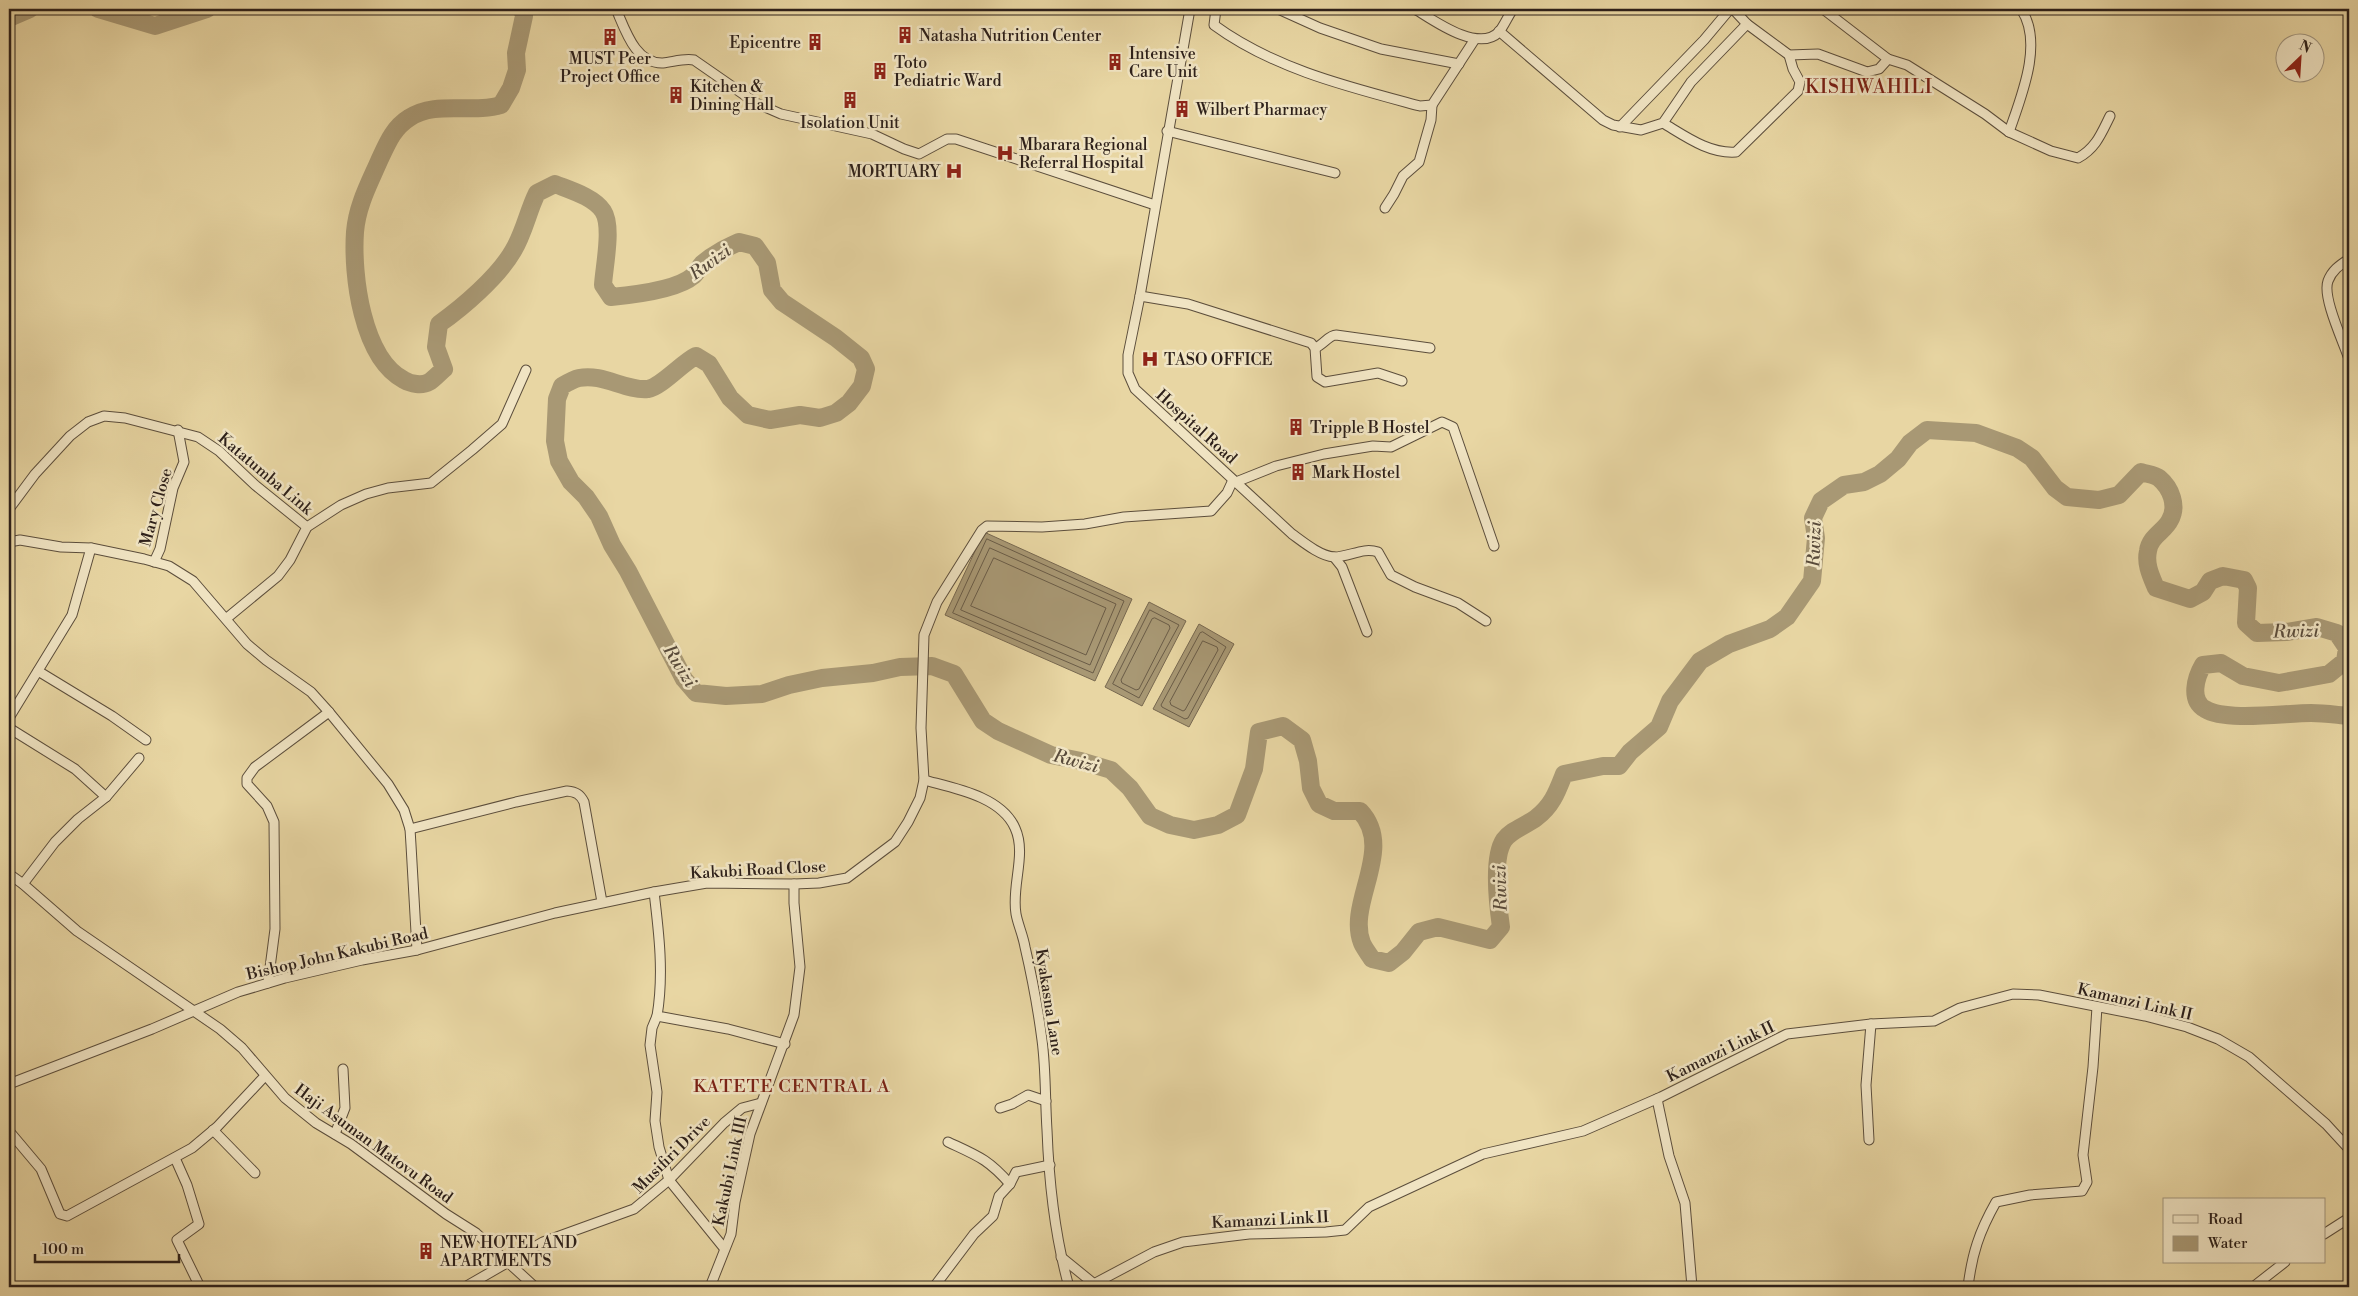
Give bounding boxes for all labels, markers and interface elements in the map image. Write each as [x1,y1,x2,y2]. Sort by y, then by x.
building icon: Natasha Nutrition Center [895,25,915,45]
place label: Natasha Nutrition Center [919,26,1102,46]
building icon: MUST Peer Project Office [600,27,620,47]
building icon: Epicentre [805,32,825,52]
north arrow [2276,32,2326,82]
place label: Epicentre [729,33,801,53]
text: N [2296,37,2314,58]
place label: Intensive Care Unit [1129,44,1198,82]
place label: MUST Peer Project Office [560,49,660,87]
building icon: Intensive Care Unit [1105,52,1125,72]
place label: Toto Pediatric Ward [894,53,1001,91]
building icon: Toto Pediatric Ward [870,61,890,81]
district label: KISHWAHILI [1805,75,1933,99]
place label: Kitchen & Dining Hall [690,77,774,115]
building icon: Kitchen & Dining Hall [666,85,686,105]
building icon: Isolation Unit [840,90,860,110]
building icon: Wilbert Pharmacy [1172,99,1192,119]
place label: Wilbert Pharmacy [1195,100,1327,120]
place label: Isolation Unit [800,113,900,133]
place label: Mbarara Regional Referral Hospital [1019,135,1148,173]
hospital icon: Mbarara Regional Referral Hospital [995,143,1015,163]
hospital icon: MORTUARY [944,161,964,181]
place label: MORTUARY [848,162,941,182]
water label: Rwizi [684,239,736,286]
hospital icon: TASO OFFICE [1140,349,1160,369]
place label: TASO OFFICE [1164,350,1273,370]
street label: Hospital Road [1152,385,1241,468]
building icon: Tripple B Hostel [1286,417,1306,437]
place label: Tripple B Hostel [1310,418,1430,438]
street label: Katatumba Link [214,428,318,520]
building icon: Mark Hostel [1288,462,1308,482]
place label: Mark Hostel [1312,463,1400,483]
street label: Mary Close [135,466,177,549]
water label: Rwizi [1802,520,1827,569]
water label: Rwizi [2272,620,2320,643]
water label: Rwizi [657,640,702,692]
water label: Rwizi [1050,744,1102,779]
street label: Kakubi Road Close [689,856,827,884]
water label: Rwizi [1488,864,1513,912]
street label: Bishop John Kakubi Road [243,923,430,985]
street label: Kyakasna Lane [1031,947,1067,1057]
street label: Kamanzi Link II [2075,979,2194,1025]
street label: Kamanzi Link II [1663,1017,1778,1087]
district label: KATETE CENTRAL A [693,1075,891,1098]
street label: Haji Asuman Matovu Road [290,1080,456,1208]
street label: Musifiri Drive [629,1112,715,1198]
street label: Kakubi Link III [709,1115,751,1228]
legend [2163,1198,2326,1264]
street label: Kamanzi Link II [1211,1207,1329,1233]
text: Road [2208,1210,2243,1229]
scale bar [35,1231,179,1263]
place label: NEW HOTEL AND APARTMENTS [439,1233,577,1271]
text: Water [2207,1234,2248,1253]
text: 100 m [42,1240,84,1259]
building icon: NEW HOTEL AND APARTMENTS [416,1241,436,1261]

